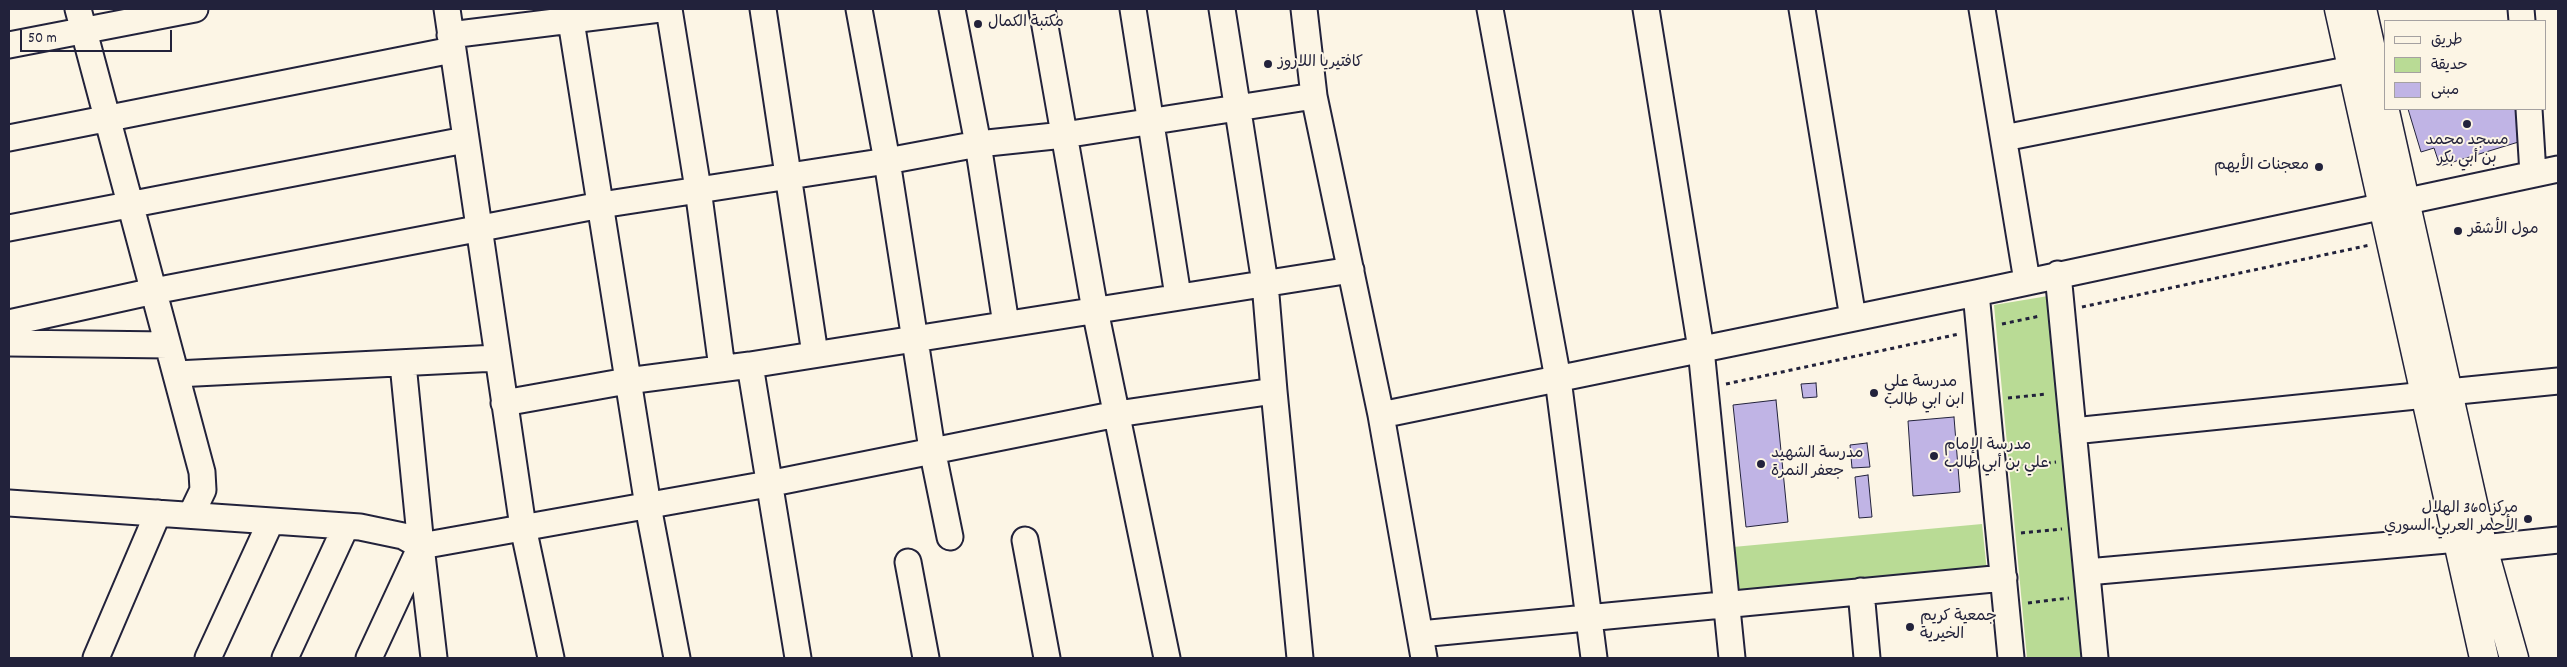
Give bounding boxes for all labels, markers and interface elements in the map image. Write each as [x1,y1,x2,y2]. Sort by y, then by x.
place label: مكتبة الكمال [988,14,1064,34]
marker: مكتبة الكمال [972,18,984,30]
scale bar [22,20,175,52]
legend [2384,20,2547,110]
text: 50 m [28,28,57,50]
text: طريق [2431,30,2463,52]
place label: كافتيريا اللاروز [1278,54,1363,74]
text: حديقة [2431,55,2468,77]
marker: كافتيريا اللاروز [1262,58,1274,70]
text: مبنى [2431,80,2459,102]
marker: مسجد محمد بن أبي بكر [2461,118,2473,130]
place label: مسجد محمد بن أبي بكر [2425,132,2509,170]
place label: معجنات الأيهم [2214,157,2309,177]
marker: معجنات الأيهم [2313,161,2325,173]
place label: مول الأشقر [2468,221,2539,241]
marker: مول الأشقر [2452,225,2464,237]
place label: مدرسة علي ابن ابي طالب [1884,374,1964,412]
marker: مدرسة علي ابن ابي طالب [1868,387,1880,399]
place label: مدرسة الإمام علي بن أبي طالب [1944,437,2049,475]
place label: مدرسة الشهيد جعفر النمرة [1771,445,1864,483]
marker: مدرسة الإمام علي بن أبي طالب [1928,450,1940,462]
marker: مدرسة الشهيد جعفر النمرة [1755,458,1767,470]
place label: مركز 360 الهلال الأحمر العربي السوري [2384,500,2518,538]
marker: مركز 360 الهلال الأحمر العربي السوري [2522,513,2534,525]
place label: جمعية كريم الخيرية [1920,608,1997,646]
marker: جمعية كريم الخيرية [1904,621,1916,633]

